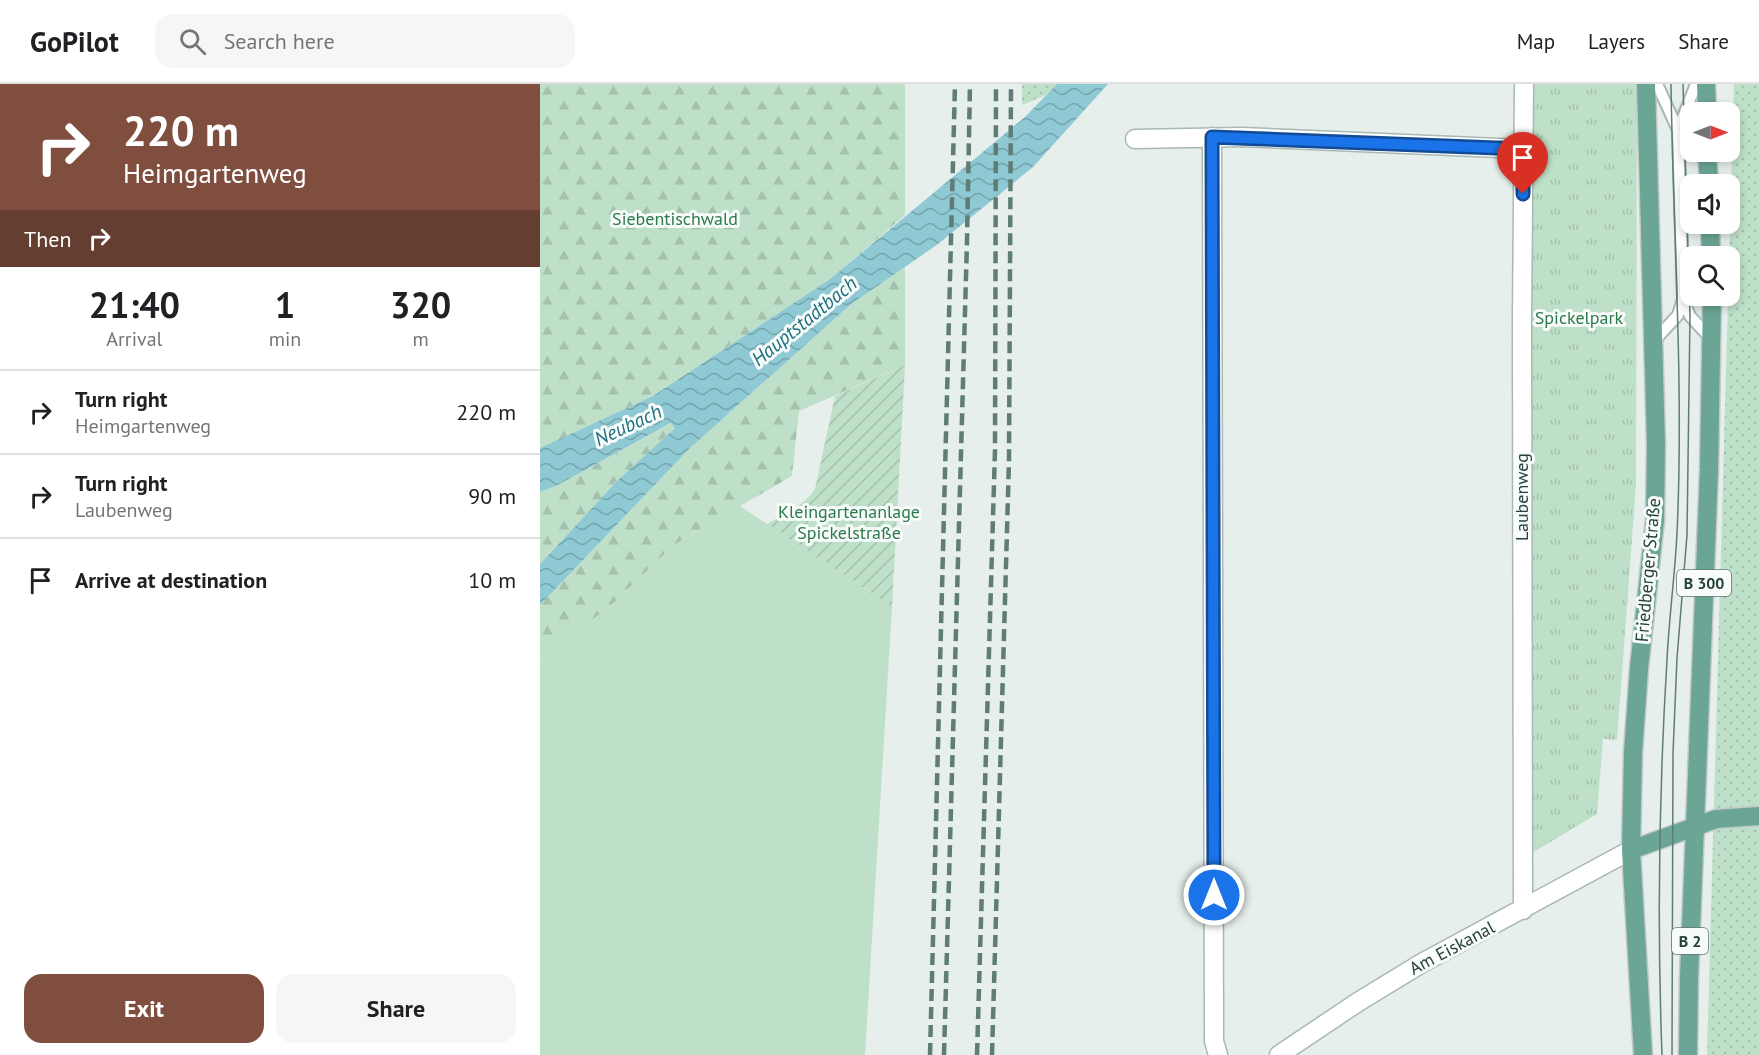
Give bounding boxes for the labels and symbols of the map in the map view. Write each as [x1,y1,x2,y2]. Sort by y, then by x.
north arrow [1680,102,1740,162]
pin [1497,132,1548,194]
park label: Siebentischwald [612,207,738,230]
water label: Hauptstadtbach [746,270,862,372]
park label: Spickelpark [1535,306,1624,329]
water label: Neubach [590,398,666,452]
street label: Laubenweg [1510,453,1533,541]
street label: Friedberger Straße [1630,497,1665,643]
park label: Kleingartenanlage Spickelstraße [778,500,920,544]
road number: B 300 [1677,570,1731,596]
position arrow [1182,863,1246,927]
street label: Am Eiskanal [1405,915,1499,980]
road number: B 2 [1672,928,1708,954]

